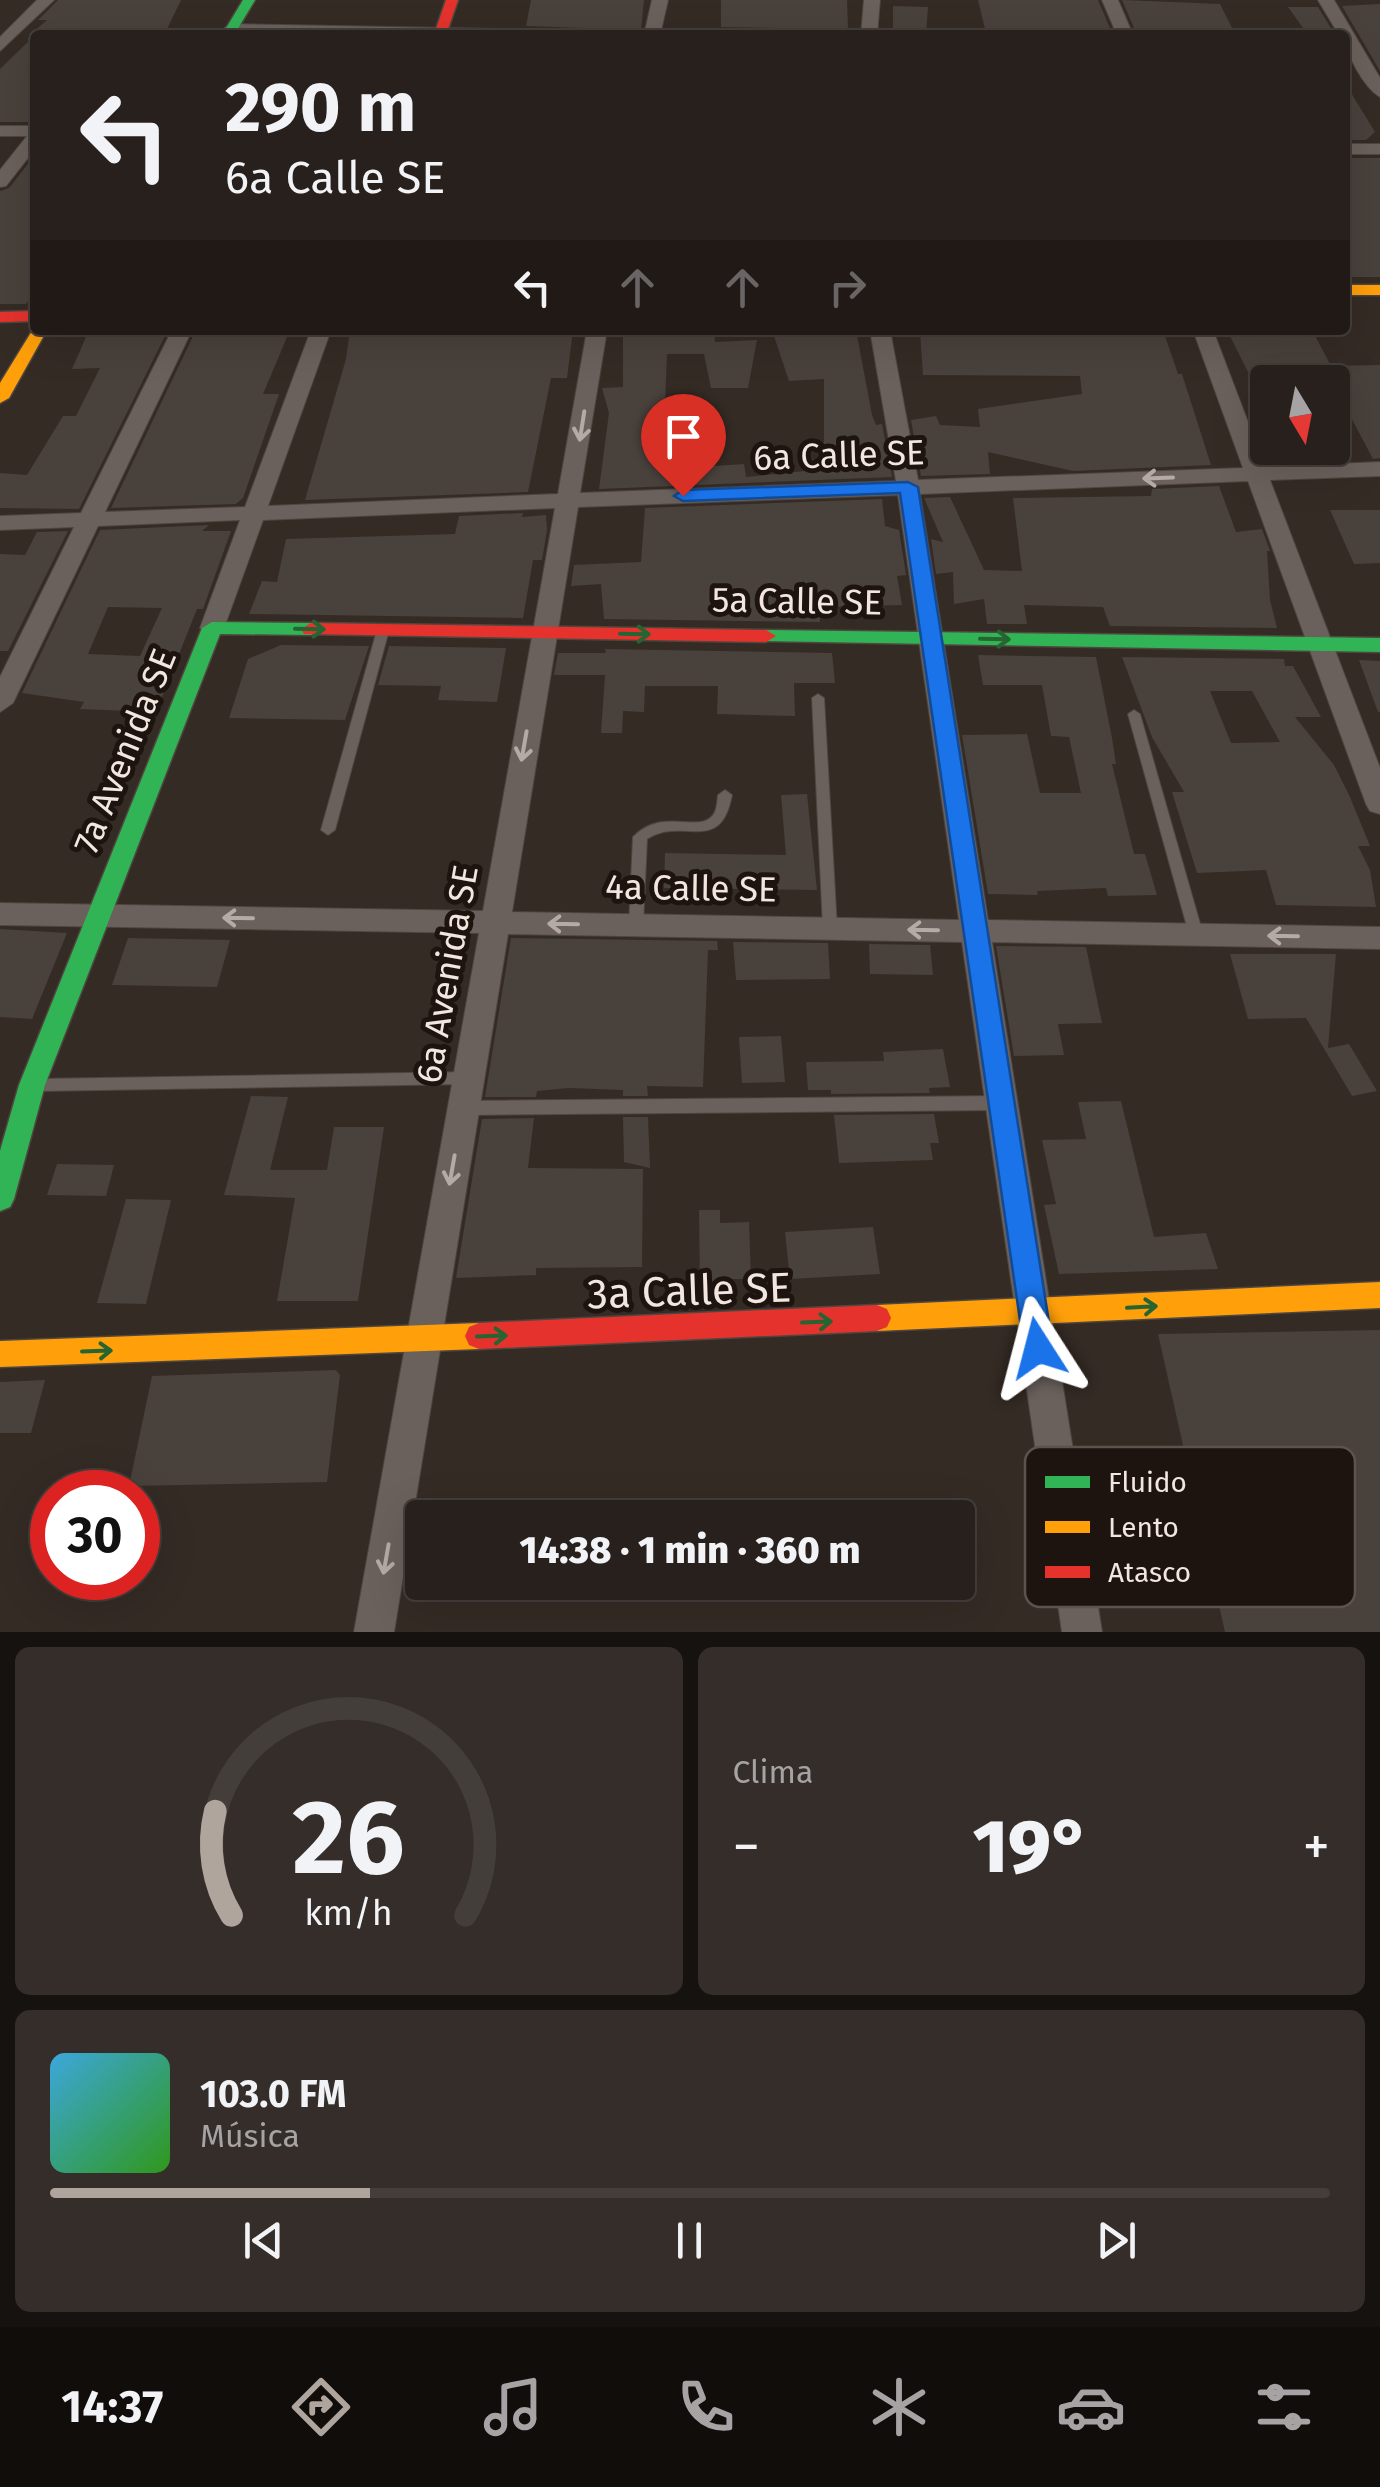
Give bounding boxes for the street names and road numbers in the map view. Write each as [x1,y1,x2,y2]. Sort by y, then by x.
street label: 6a Calle SE [753,431,925,479]
street label: 5a Calle SE [712,579,882,623]
street label: 7a Avenida SE [65,643,185,859]
street label: 6a Avenida SE [407,862,487,1086]
street label: 4a Calle SE [605,866,777,910]
street label: 3a Calle SE [586,1262,792,1320]

